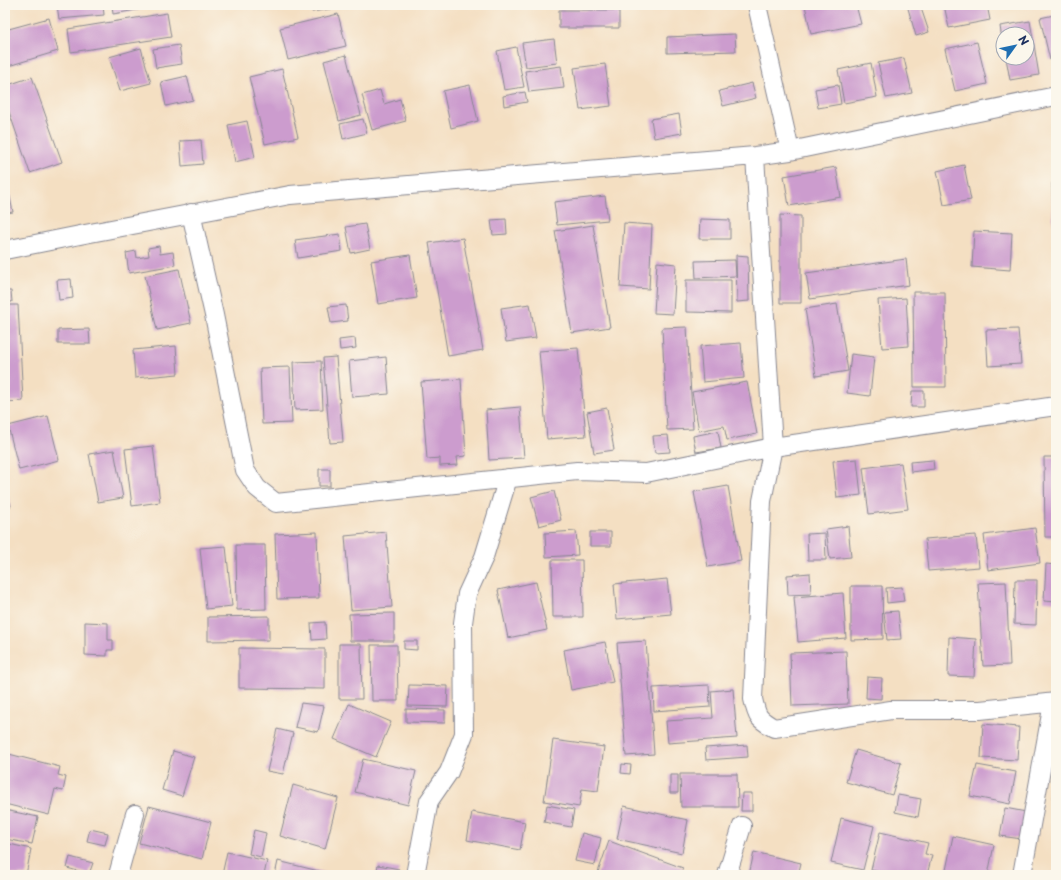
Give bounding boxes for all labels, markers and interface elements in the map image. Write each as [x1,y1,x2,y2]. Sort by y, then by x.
north arrow [995,26,1035,66]
text: N [1014,32,1033,49]

